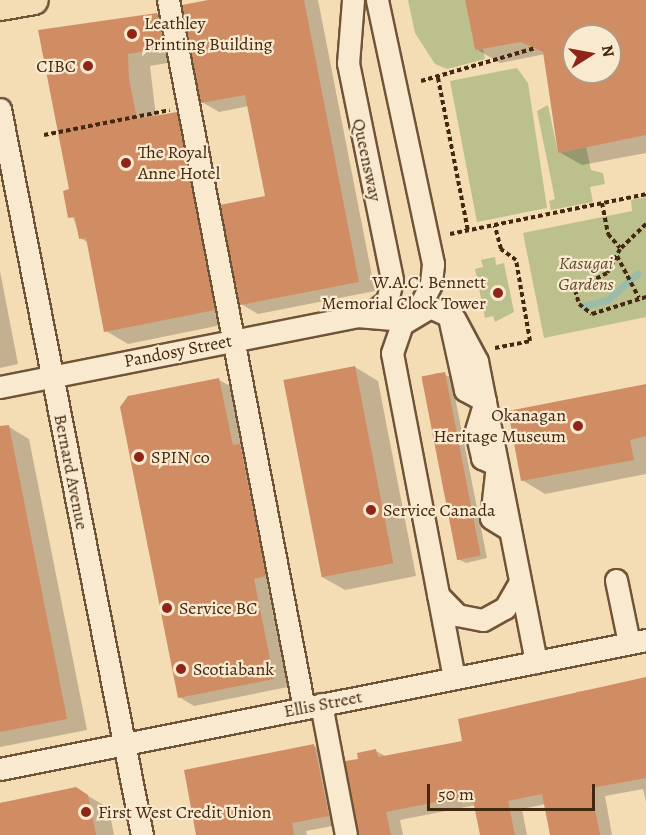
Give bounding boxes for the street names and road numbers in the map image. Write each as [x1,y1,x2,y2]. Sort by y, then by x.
street label: Queensway [348,117,386,203]
street label: Pandosy Street [122,330,234,372]
street label: Bernard Avenue [49,412,93,532]
street label: Ellis Street [282,686,364,722]

